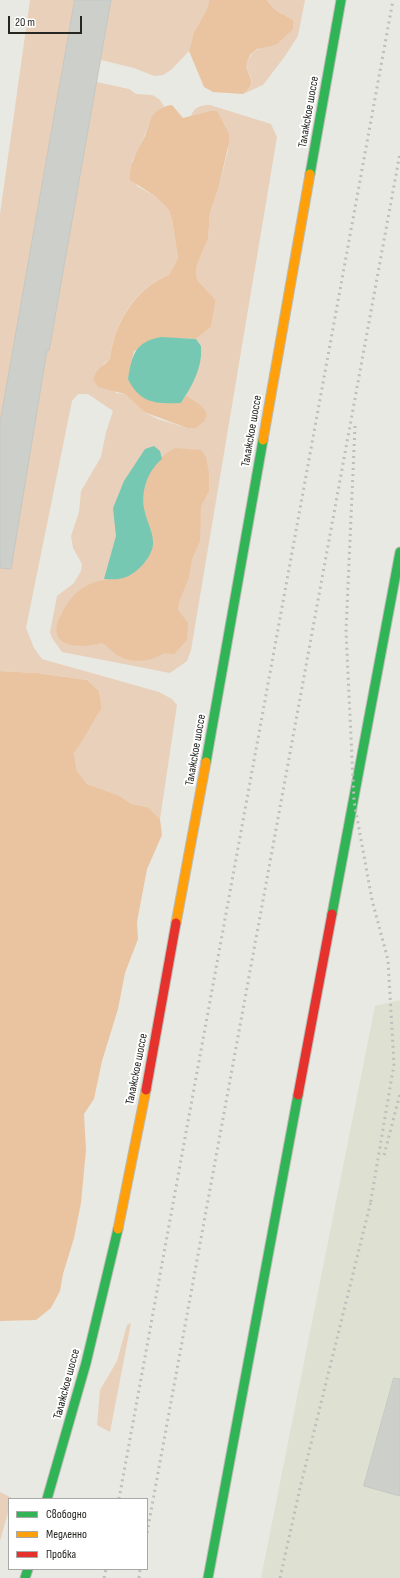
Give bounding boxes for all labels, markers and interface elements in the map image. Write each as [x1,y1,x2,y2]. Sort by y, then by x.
scale bar [10,8,84,34]
text: 20 m [15,15,35,30]
street label: Талажское шоссе [296,75,322,149]
street label: Талажское шоссе [239,394,265,468]
street label: Талажское шоссе [183,713,209,787]
street label: Талажское шоссе [123,1032,151,1106]
street label: Талажское шоссе [51,1347,83,1421]
legend [8,1498,148,1570]
text: Свободно [46,1507,87,1522]
text: Медленно [46,1527,87,1542]
text: Пробка [46,1547,76,1562]

